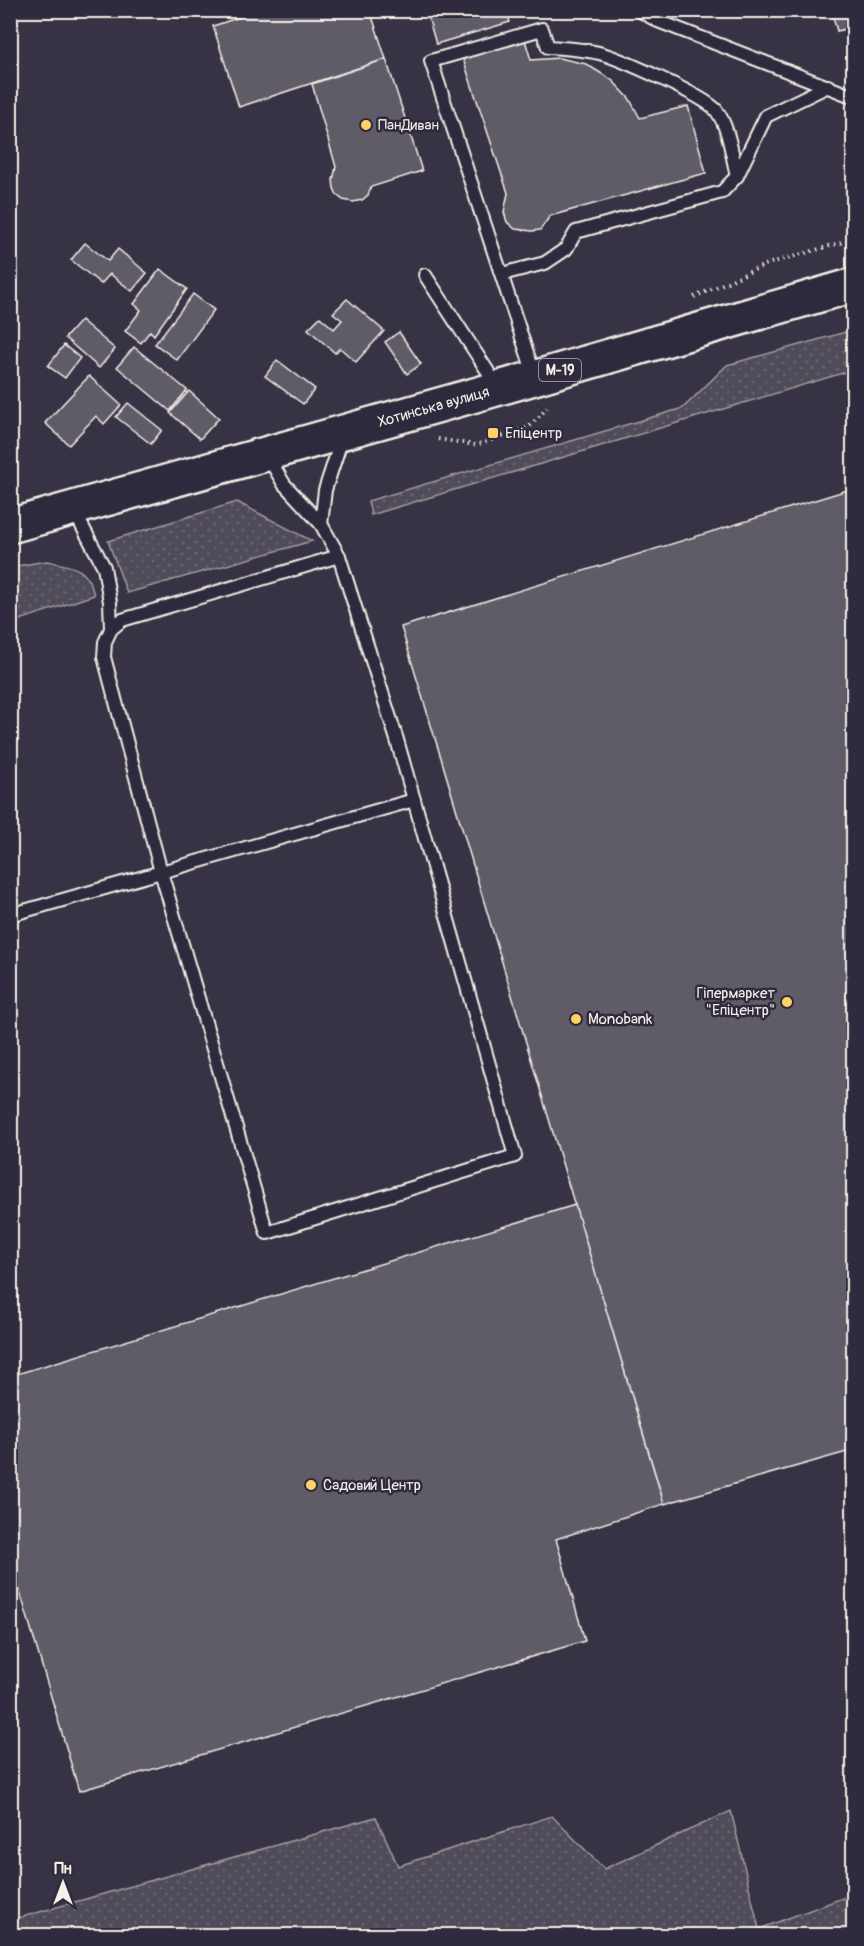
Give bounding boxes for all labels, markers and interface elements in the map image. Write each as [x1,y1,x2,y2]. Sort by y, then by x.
place label: ПанДиван [378,116,439,135]
marker: ПанДиван [359,118,373,132]
road number: М-19 [539,359,581,381]
street label: Хотинська вулиця [376,382,492,432]
place label: Епіцентр [505,424,562,443]
marker: Епіцентр [486,426,500,440]
place label: Гіпермаркет "Епіцентр" [696,984,775,1020]
marker: Гіпермаркет "Епіцентр" [780,995,794,1009]
place label: Monobank [588,1010,653,1029]
marker: Monobank [569,1012,583,1026]
place label: Садовий Центр [323,1476,421,1495]
marker: Садовий Центр [304,1478,318,1492]
north arrow [33,1853,93,1913]
text: Пн [54,1859,72,1879]

